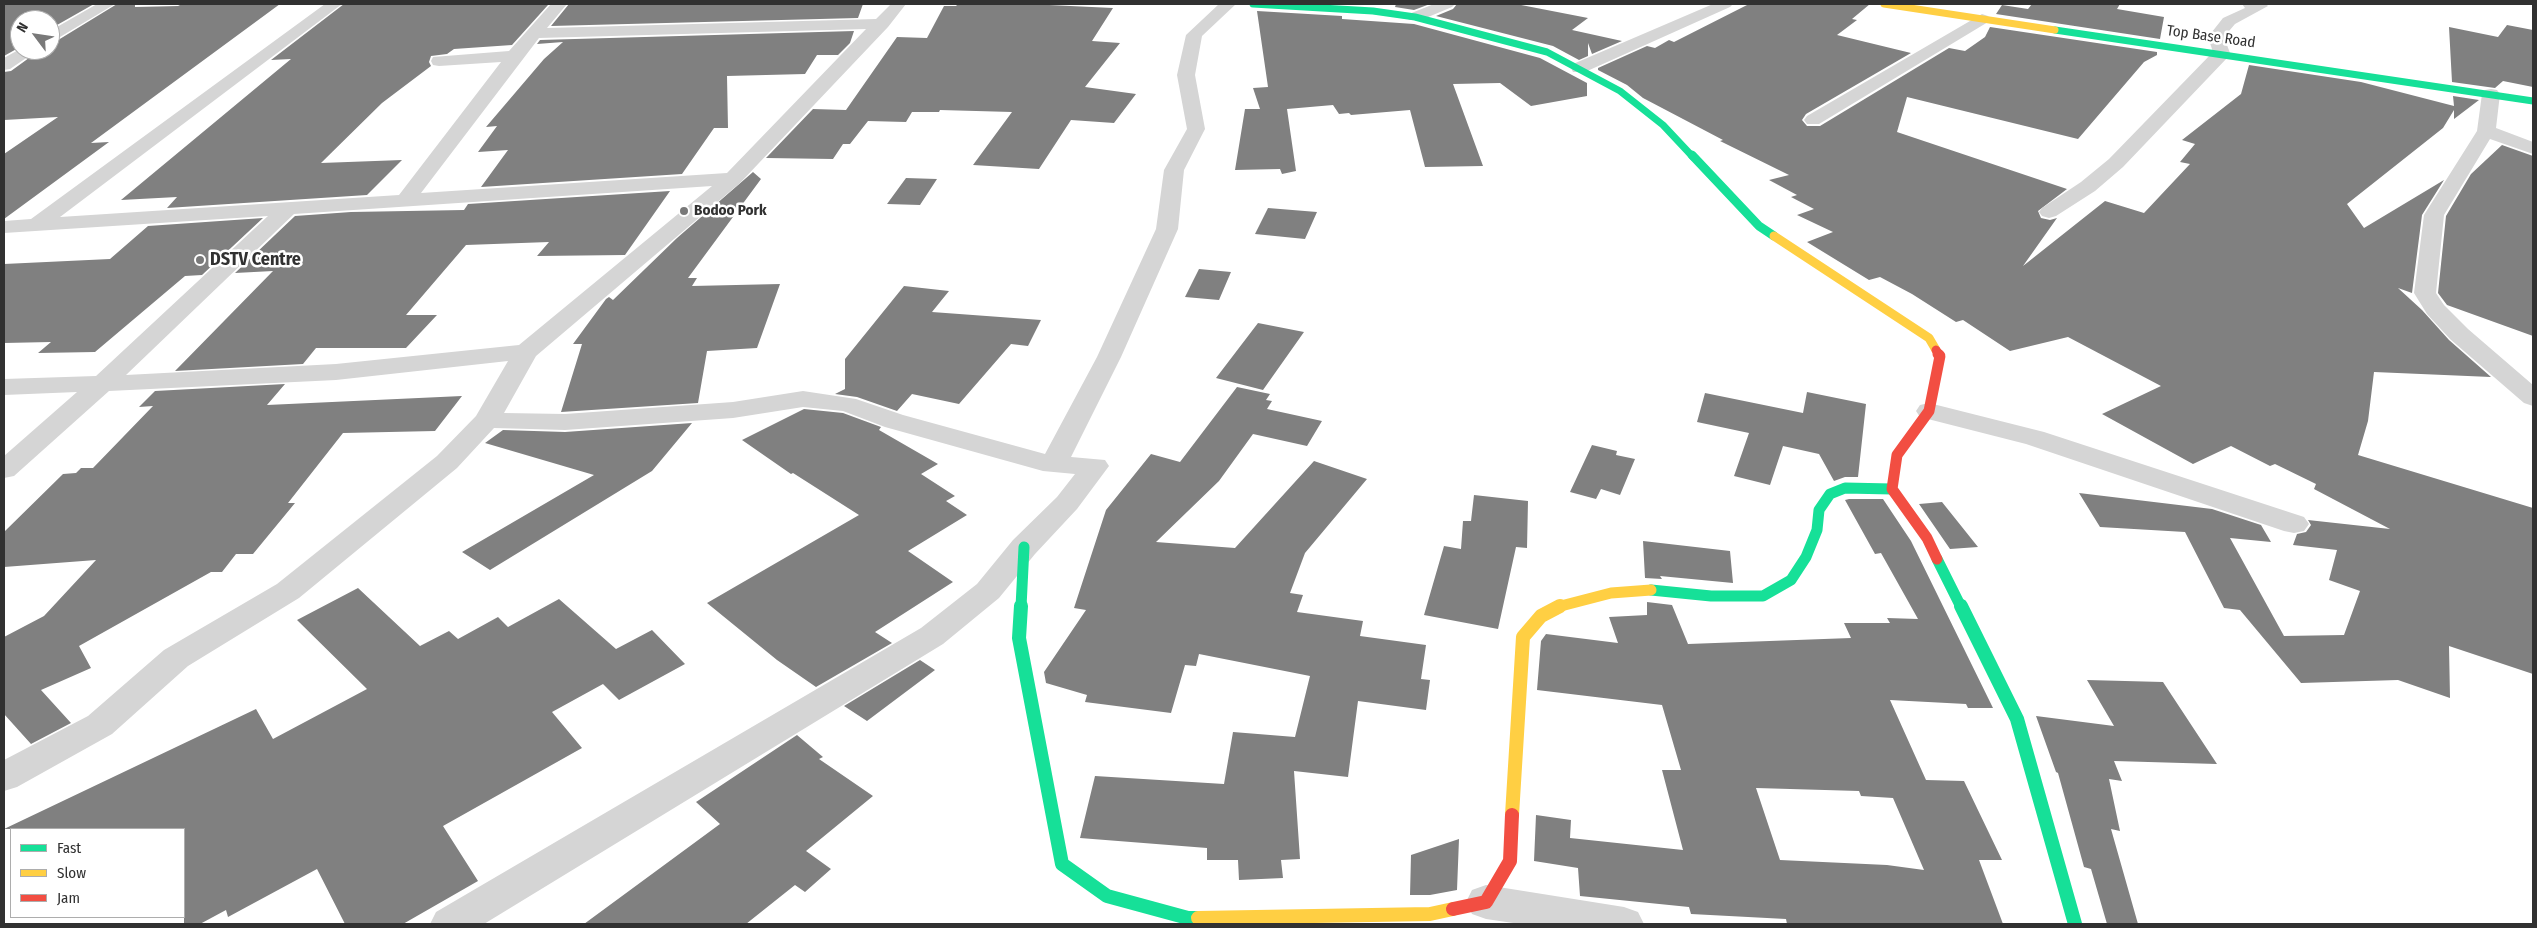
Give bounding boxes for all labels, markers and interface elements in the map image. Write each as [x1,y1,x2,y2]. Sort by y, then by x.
north arrow [10,10,60,60]
text: N [13,20,32,36]
street label: Top Base Road [2165,22,2257,52]
place label: Bodoo Pork [694,202,767,220]
marker: Bodoo Pork [678,205,690,217]
place label: DSTV Centre [210,249,301,271]
marker: DSTV Centre [194,254,206,266]
legend [10,828,185,918]
text: Fast [57,839,81,857]
text: Slow [57,864,86,882]
text: Jam [57,889,80,907]

